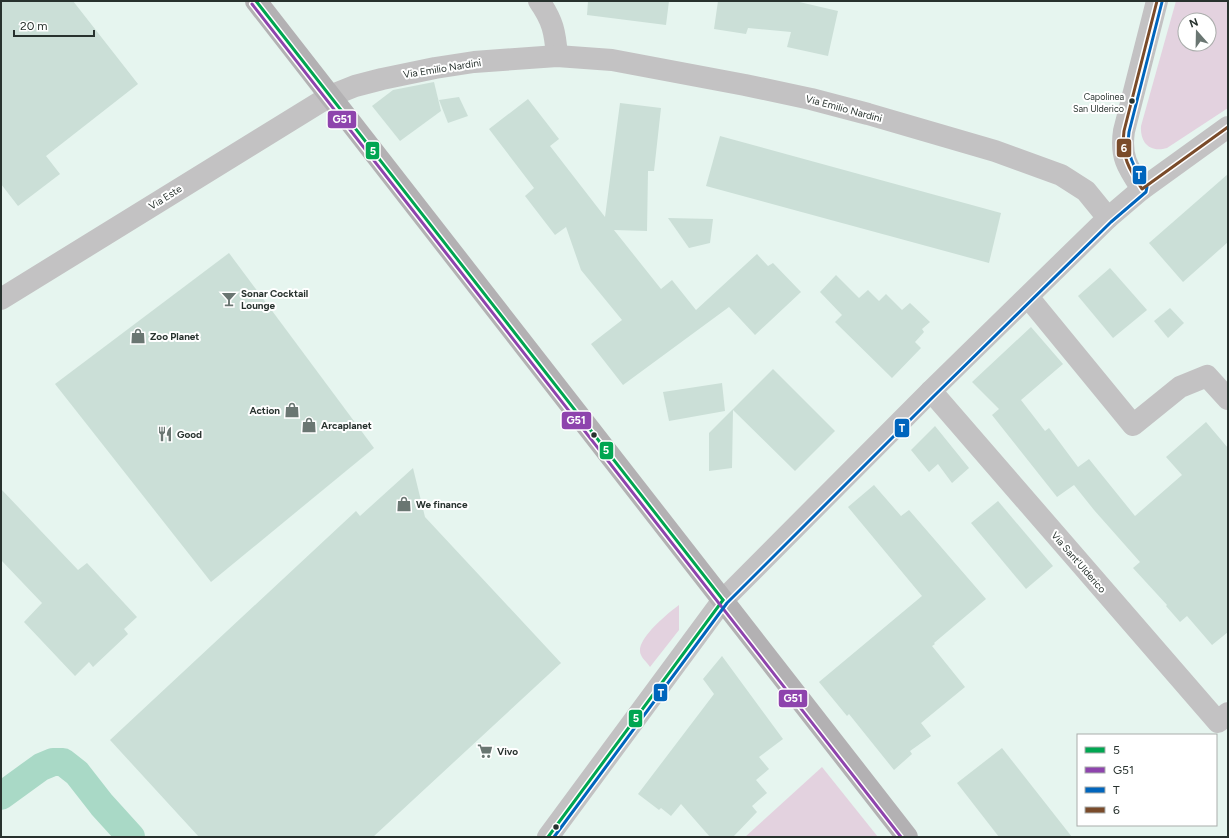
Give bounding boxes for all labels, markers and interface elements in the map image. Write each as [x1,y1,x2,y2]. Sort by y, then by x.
scale bar [14,12,94,38]
north arrow [1177,12,1217,52]
text: N [1188,16,1200,31]
text: 20 m [20,19,48,33]
street label: Via Emilio Nardini [402,56,482,81]
place label: Capolinea San Ulderico [1073,91,1124,114]
street label: Via Emilio Nardini [804,92,884,125]
marker: Capolinea San Ulderico [1127,96,1137,106]
line badge: G51 [327,110,357,129]
text: G51 [332,113,352,126]
line badge: 6 [1116,138,1132,158]
line badge: 5 [365,141,380,160]
text: 6 [1121,142,1128,155]
text: 5 [370,145,376,158]
line badge: T [1132,165,1147,185]
text: T [1136,169,1143,182]
street label: Via Este [146,182,185,213]
place label: Sonar Cocktail Lounge [241,287,308,312]
bar icon: Sonar Cocktail Lounge [220,290,238,308]
shop icon: Zoo Planet [129,327,147,345]
place label: Zoo Planet [150,330,199,343]
shop icon: Action [283,401,301,419]
place label: Action [249,404,280,417]
line badge: G51 [561,411,592,430]
text: G51 [566,414,586,427]
shop icon: Arcaplanet [300,416,318,434]
line badge: T [894,418,910,438]
place label: Arcaplanet [321,419,372,432]
text: T [899,422,906,435]
restaurant icon: Good [156,425,174,443]
place label: Good [177,428,202,441]
unlabelled marker [589,430,599,440]
line badge: 5 [599,441,614,460]
text: 5 [603,444,609,457]
shop icon: We finance [395,495,413,513]
place label: We finance [416,498,468,511]
street label: Via Sant'Ulderico [1048,529,1109,596]
line badge: T [653,683,668,702]
text: T [658,687,665,700]
line badge: G51 [778,689,808,708]
text: G51 [783,692,803,705]
line badge: 5 [628,709,643,728]
text: 5 [633,712,639,725]
legend [1077,734,1217,826]
supermarket icon: Vivo [476,742,494,760]
text: 5 [1113,743,1120,757]
place label: Vivo [497,745,518,758]
text: G51 [1113,763,1134,777]
text: T [1113,783,1120,797]
text: 6 [1113,803,1120,817]
unlabelled marker [551,822,561,832]

